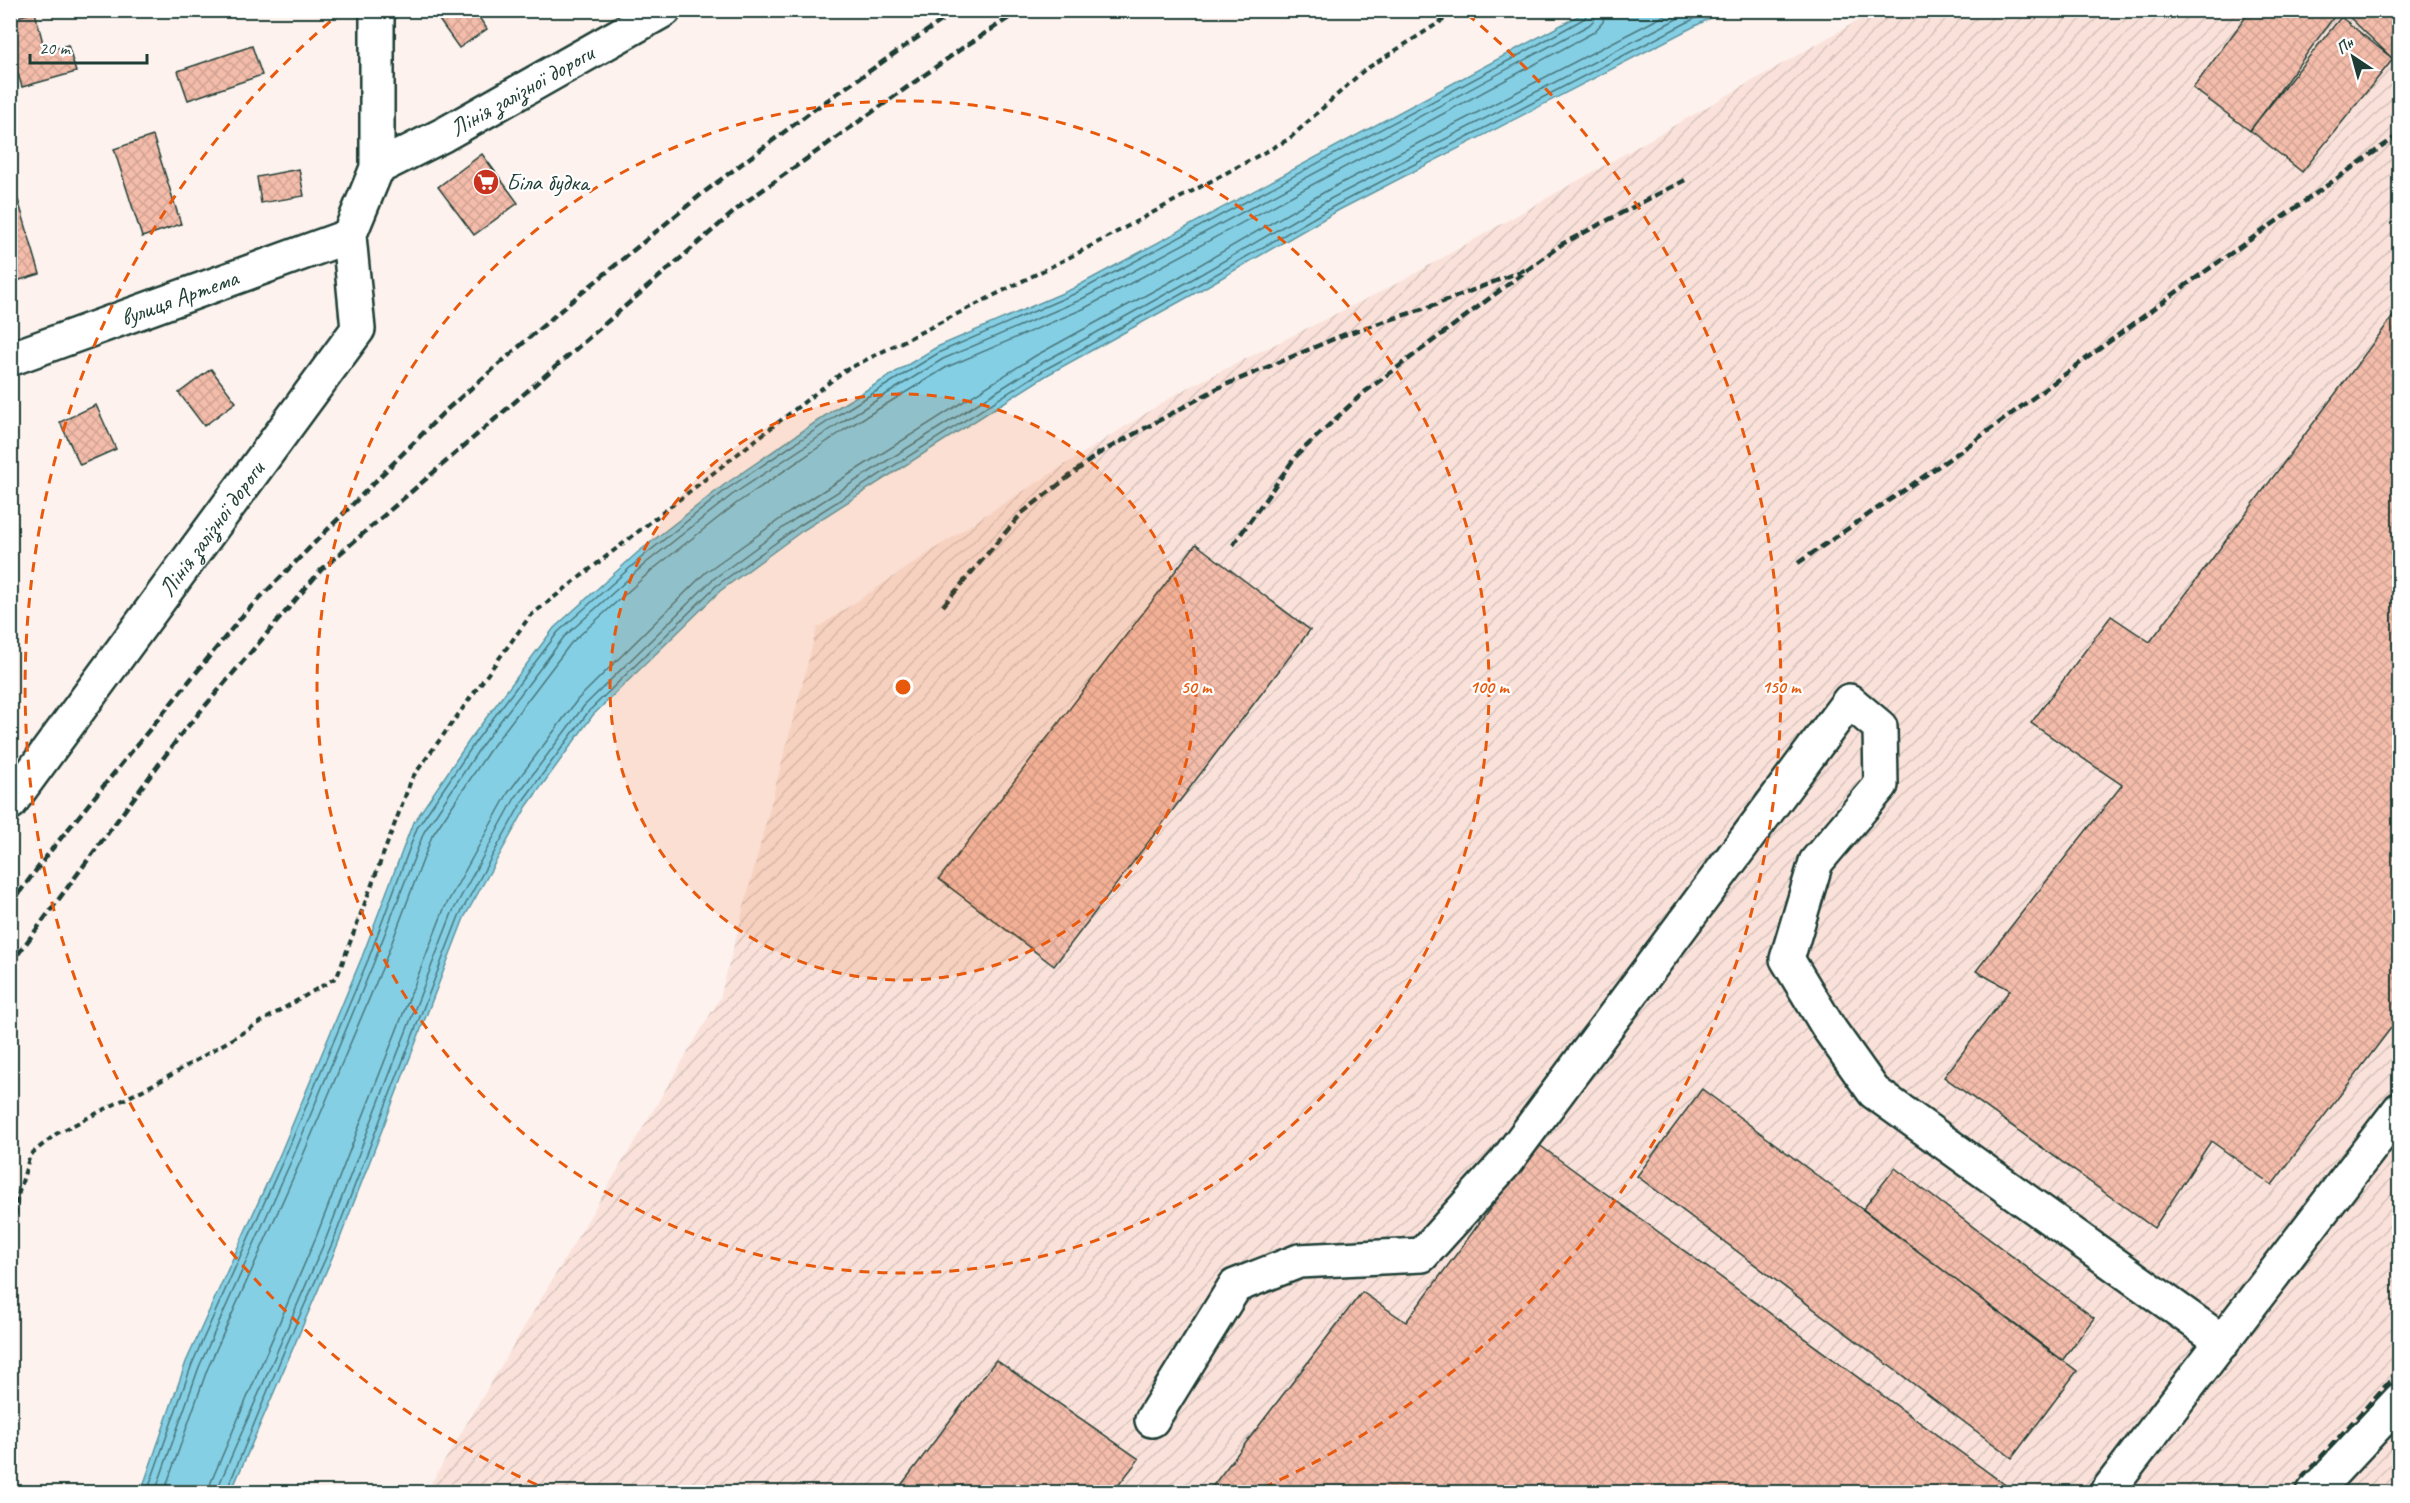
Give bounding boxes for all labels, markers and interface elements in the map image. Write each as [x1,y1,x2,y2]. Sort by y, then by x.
scale bar [30,27,147,65]
north arrow [2323,27,2383,87]
text: Пн [2332,32,2358,59]
text: 20 m [39,37,72,59]
street label: Лінія залізної дороги [444,37,601,143]
supermarket icon: Біла будка [471,167,501,197]
place label: Біла будка [506,167,591,197]
street label: вулиця Артема [117,262,243,333]
street label: Лінія залізної дороги [152,454,272,602]
text: 50 m [1181,676,1213,698]
text: 100 m [1470,676,1510,698]
text: 150 m [1762,676,1802,698]
centre of rings [893,677,913,697]

